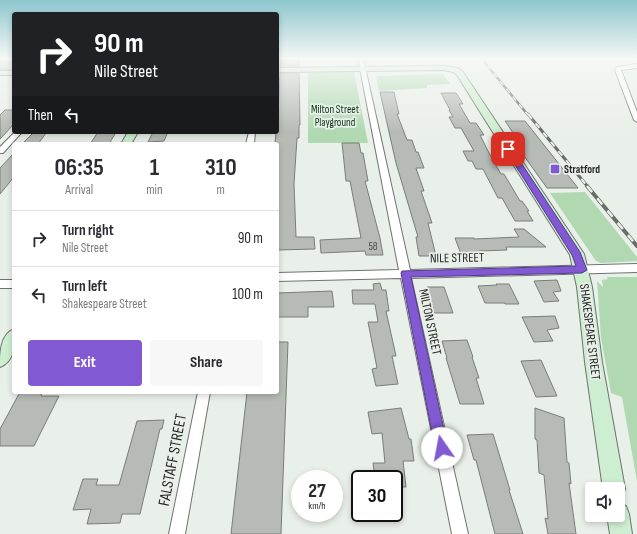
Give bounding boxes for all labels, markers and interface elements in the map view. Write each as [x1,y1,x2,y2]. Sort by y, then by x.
text: 90 m [94,27,144,60]
icon: right [28,28,80,80]
text: Nile Street [94,61,158,82]
park label: Milton Street Playground [311,103,360,129]
icon: left [61,104,83,126]
text: Then [28,106,53,125]
pin [491,132,525,166]
icon: arrive [497,138,519,160]
text: 06:35 [54,153,104,182]
text: 1 [150,153,159,182]
text: 310 [205,153,237,182]
marker: Stratford [549,163,561,175]
place label: Stratford [564,163,600,176]
text: Arrival [65,182,93,198]
text: min [146,182,163,198]
text: m [217,182,225,198]
text: Turn right [62,221,114,240]
icon: right [28,228,50,250]
text: 90 m [238,229,263,248]
text: Nile Street [62,240,108,256]
house number: 58 [368,240,378,253]
street label: NILE STREET [430,250,484,266]
text: Turn left [62,277,107,296]
street label: SHAKESPEARE STREET [576,283,604,381]
icon: left [28,284,50,306]
text: 100 m [232,285,263,304]
street label: MILTON STREET [415,287,445,357]
text: Shakespeare Street [62,296,147,312]
button: Exit [28,340,142,386]
button: Share [150,340,263,386]
street label: FALSTAFF STREET [155,412,191,508]
position arrow [421,427,463,469]
speed limit sign: 30 [351,470,403,522]
text: 27 [308,479,326,503]
map controls [585,482,625,522]
button: sound [585,482,625,522]
text: km/h [308,500,326,512]

